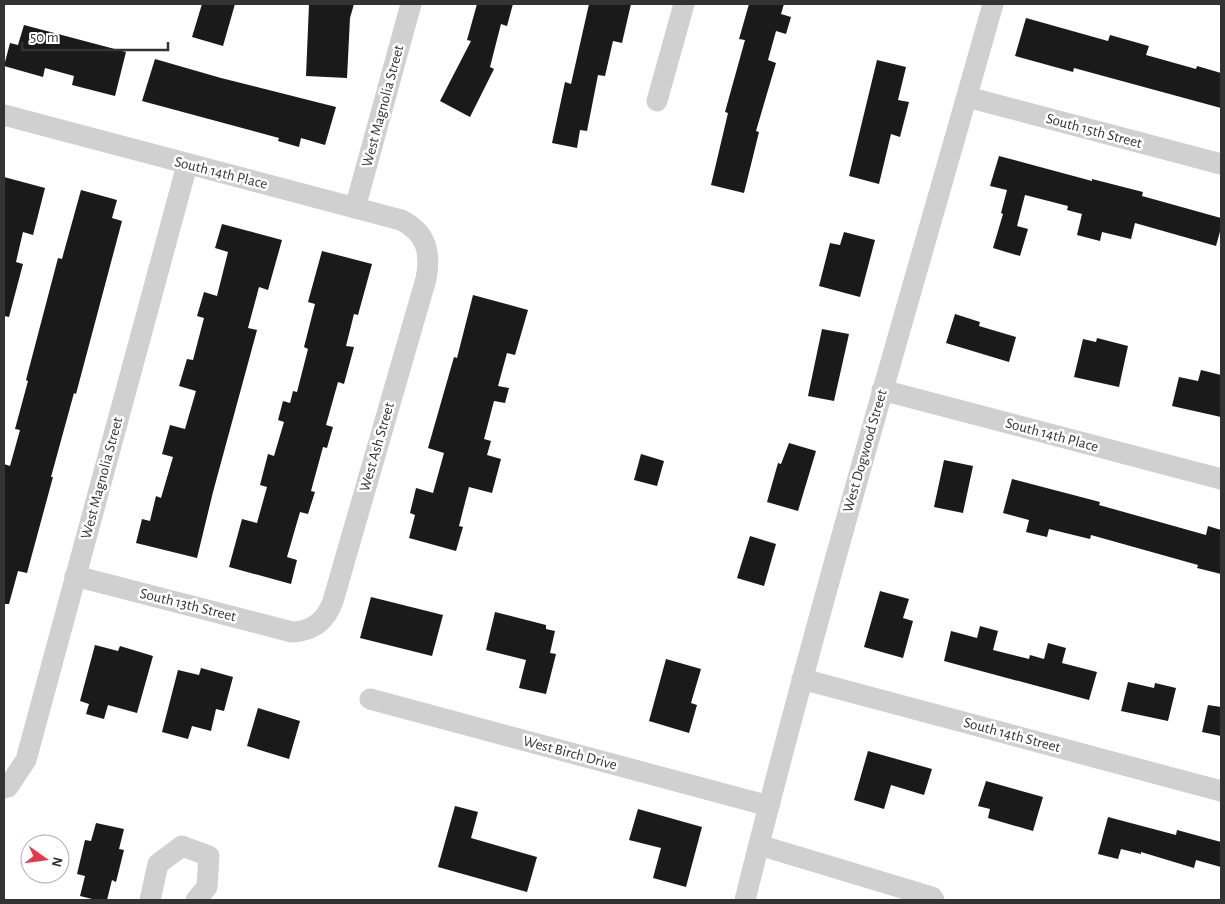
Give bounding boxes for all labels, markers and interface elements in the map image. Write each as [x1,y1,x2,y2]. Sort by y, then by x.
scale bar [22,20,169,52]
text: 50 m [30,30,59,45]
street label: West Magnolia Street [360,43,407,169]
street label: South 15th Street [1044,111,1144,151]
street label: South 14th Place [173,154,269,192]
street label: West Dogwood Street [840,388,890,514]
street label: West Ash Street [357,400,397,493]
street label: West Magnolia Street [79,415,126,541]
street label: South 14th Place [1004,415,1100,455]
street label: South 13th Street [138,586,238,624]
street label: South 14th Street [962,715,1062,755]
street label: West Birch Drive [522,733,618,773]
north arrow [20,834,70,884]
text: N [49,855,65,868]

